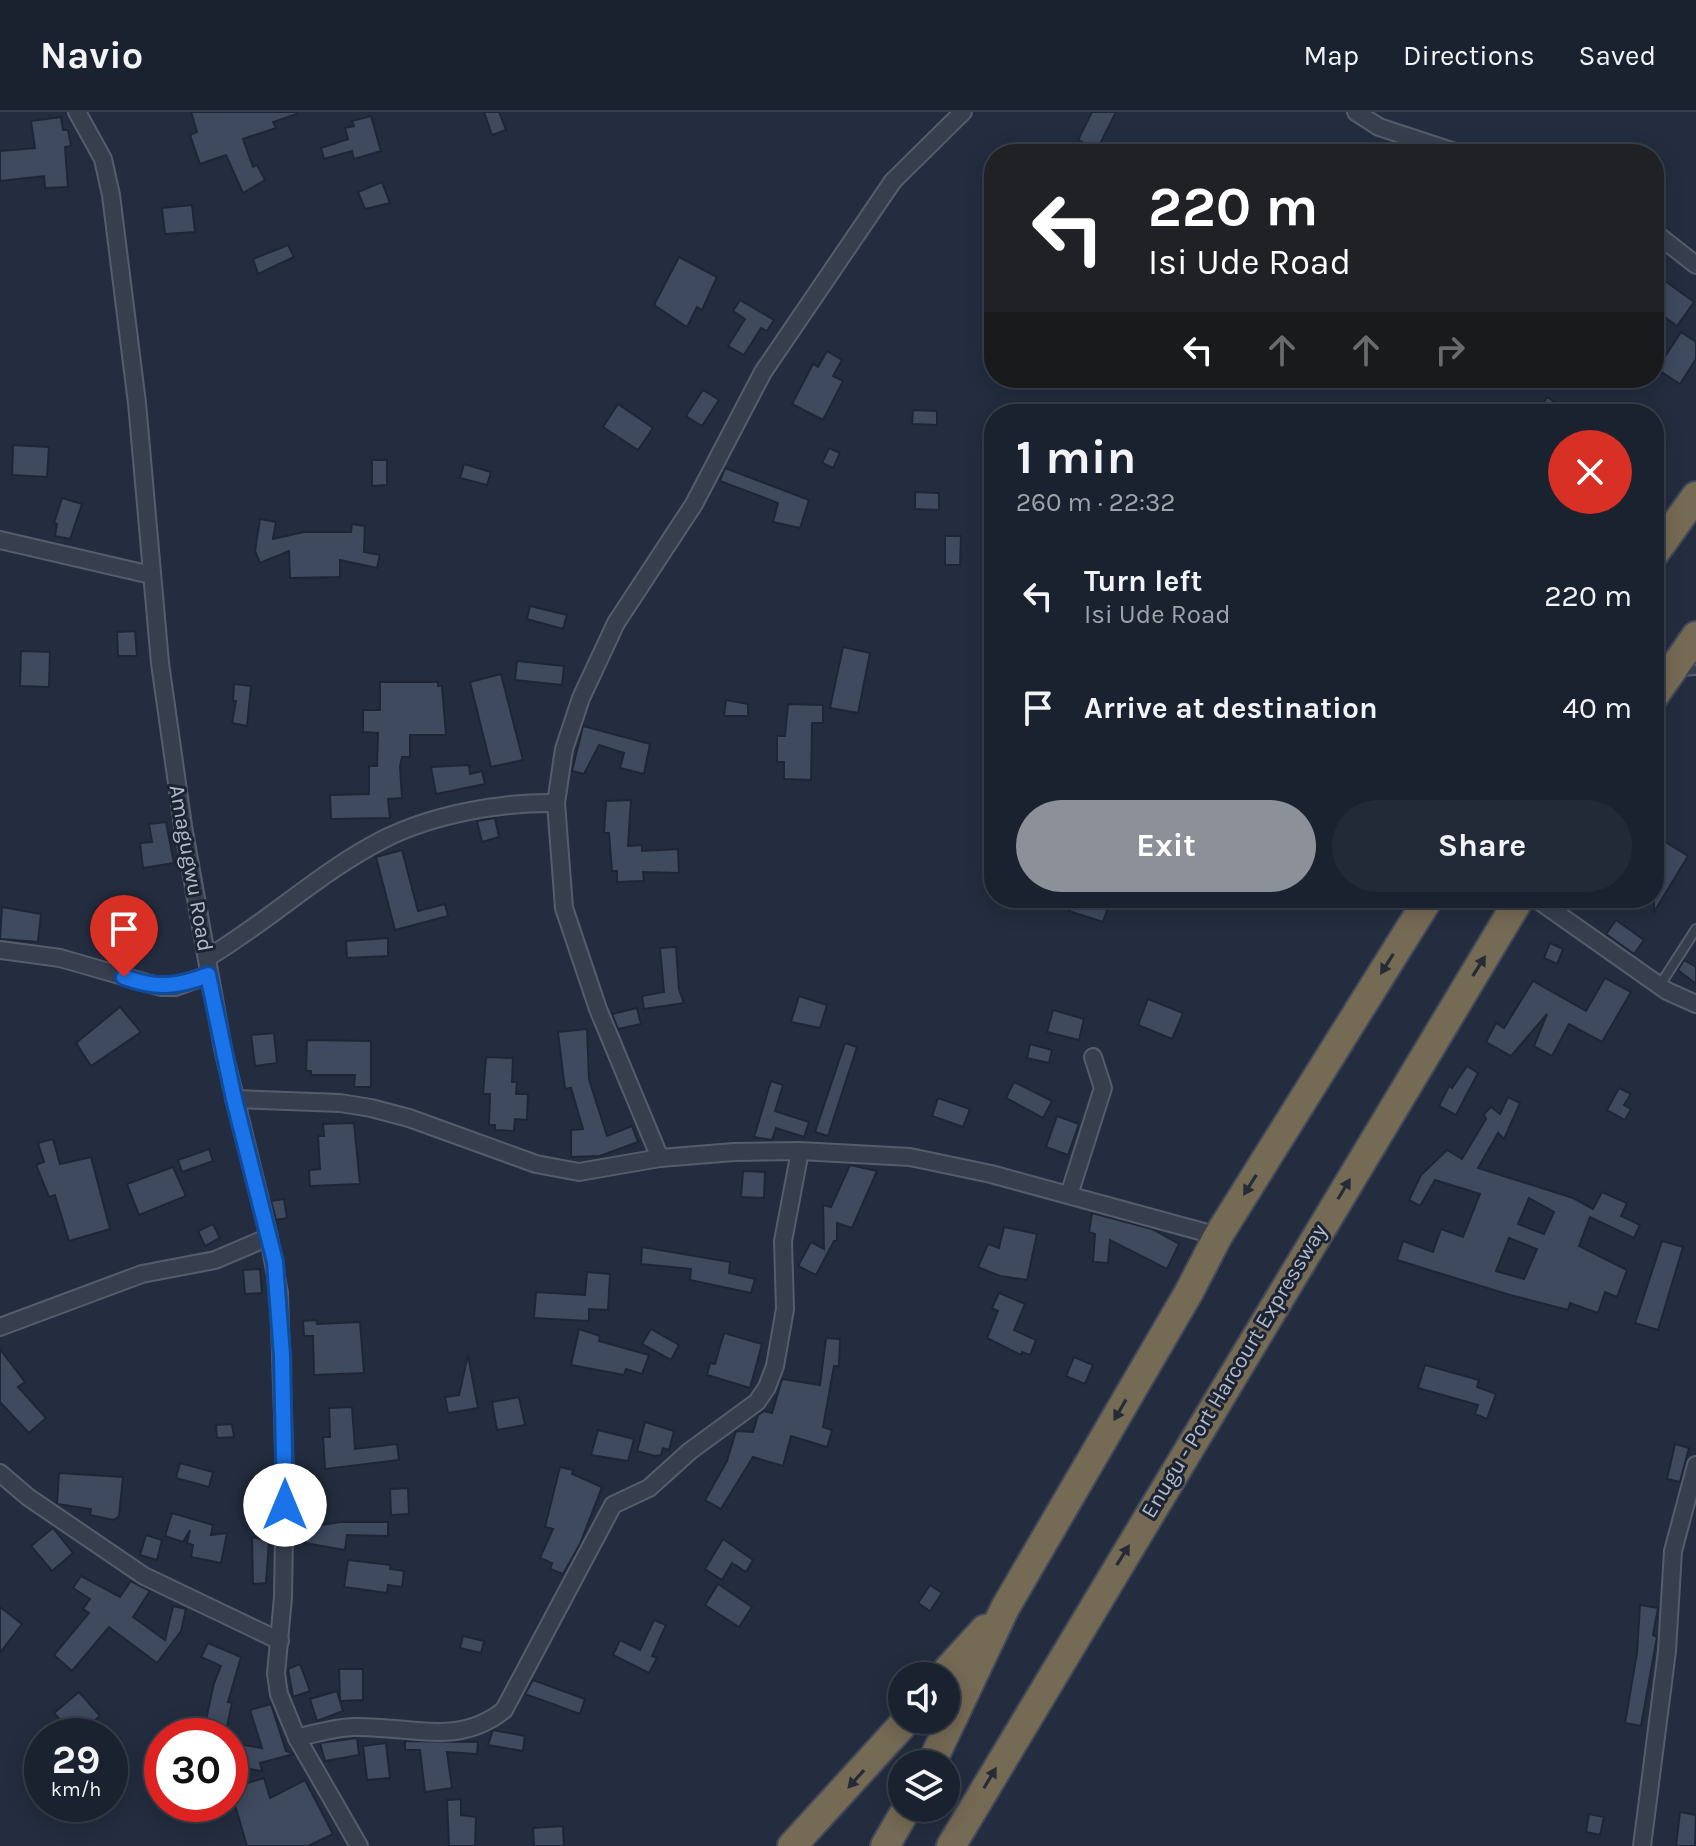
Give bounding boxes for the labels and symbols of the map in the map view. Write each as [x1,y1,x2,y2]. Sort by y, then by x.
street label: Amagugwu Road [164,783,218,953]
pin [90,895,158,977]
one-way arrow [1380,953,1394,975]
one-way arrow [1472,955,1486,977]
one-way arrow [1243,1174,1257,1196]
one-way arrow [1337,1178,1351,1200]
street label: Enugu - Port Harcourt Expressway [1136,1219,1332,1523]
one-way arrow [1113,1399,1127,1421]
position arrow [243,1463,327,1547]
one-way arrow [1116,1544,1130,1566]
speed limit sign: 30 [144,1718,248,1822]
one-way arrow [983,1767,997,1789]
one-way arrow [848,1770,866,1789]

